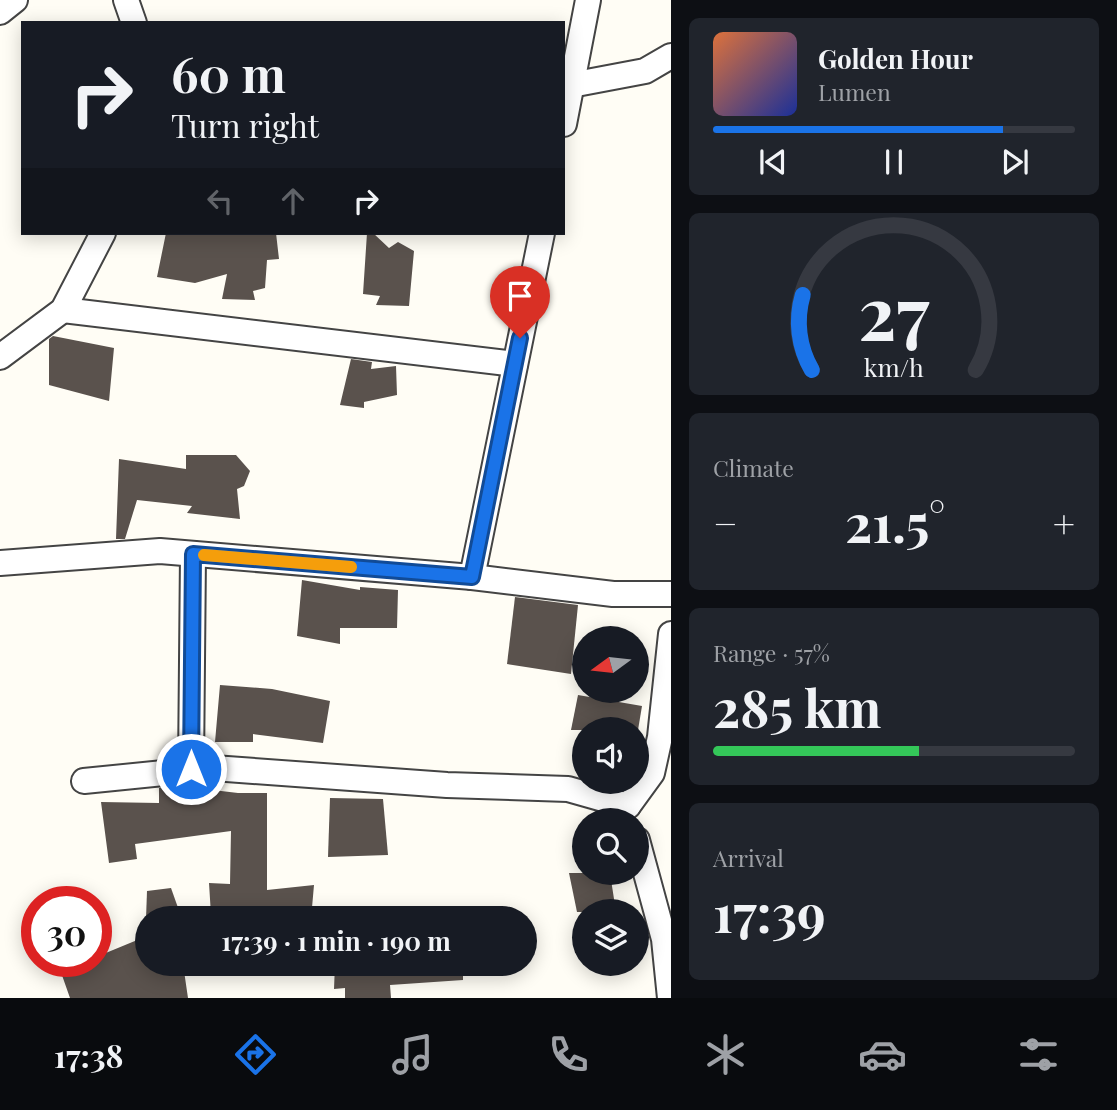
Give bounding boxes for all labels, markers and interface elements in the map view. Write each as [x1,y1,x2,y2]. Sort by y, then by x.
text: 60 m [171,40,286,105]
text: Golden Hour [818,41,973,76]
icon: right [56,49,147,140]
text: Lumen [818,76,891,107]
text: Turn right [171,103,319,146]
icon: previous [754,143,792,181]
icon: pause [875,143,913,181]
icon: next [996,143,1034,181]
icon: left [201,182,239,220]
icon: ahead [274,182,312,220]
icon: right [347,182,385,220]
text: 27 [858,261,930,358]
pin [490,266,550,338]
icon: arrive [501,277,539,315]
text: km/h [864,350,924,383]
text: Climate [713,452,794,483]
text: 21.5° [845,487,945,556]
text: − [713,497,738,548]
text: + [1053,497,1075,548]
north arrow [572,626,649,704]
map controls [572,626,649,976]
text: Range · 57% [713,637,830,668]
text: 285 km [713,672,881,741]
button: sound [572,717,649,794]
position arrow [154,732,228,806]
button: search [572,808,649,885]
text: Arrival [713,842,784,873]
text: 17:39 [713,877,826,946]
speed limit sign: 30 [21,886,112,977]
button: layers [572,899,649,976]
text: 17:39 · 1 min · 190 m [221,923,451,958]
icon: directions [231,1030,280,1079]
icon: music [388,1030,437,1079]
icon: phone [544,1030,593,1079]
icon: climate [701,1030,750,1079]
icon: car [858,1030,907,1079]
icon: filters [1014,1030,1063,1079]
text: 17:38 [54,1033,123,1076]

